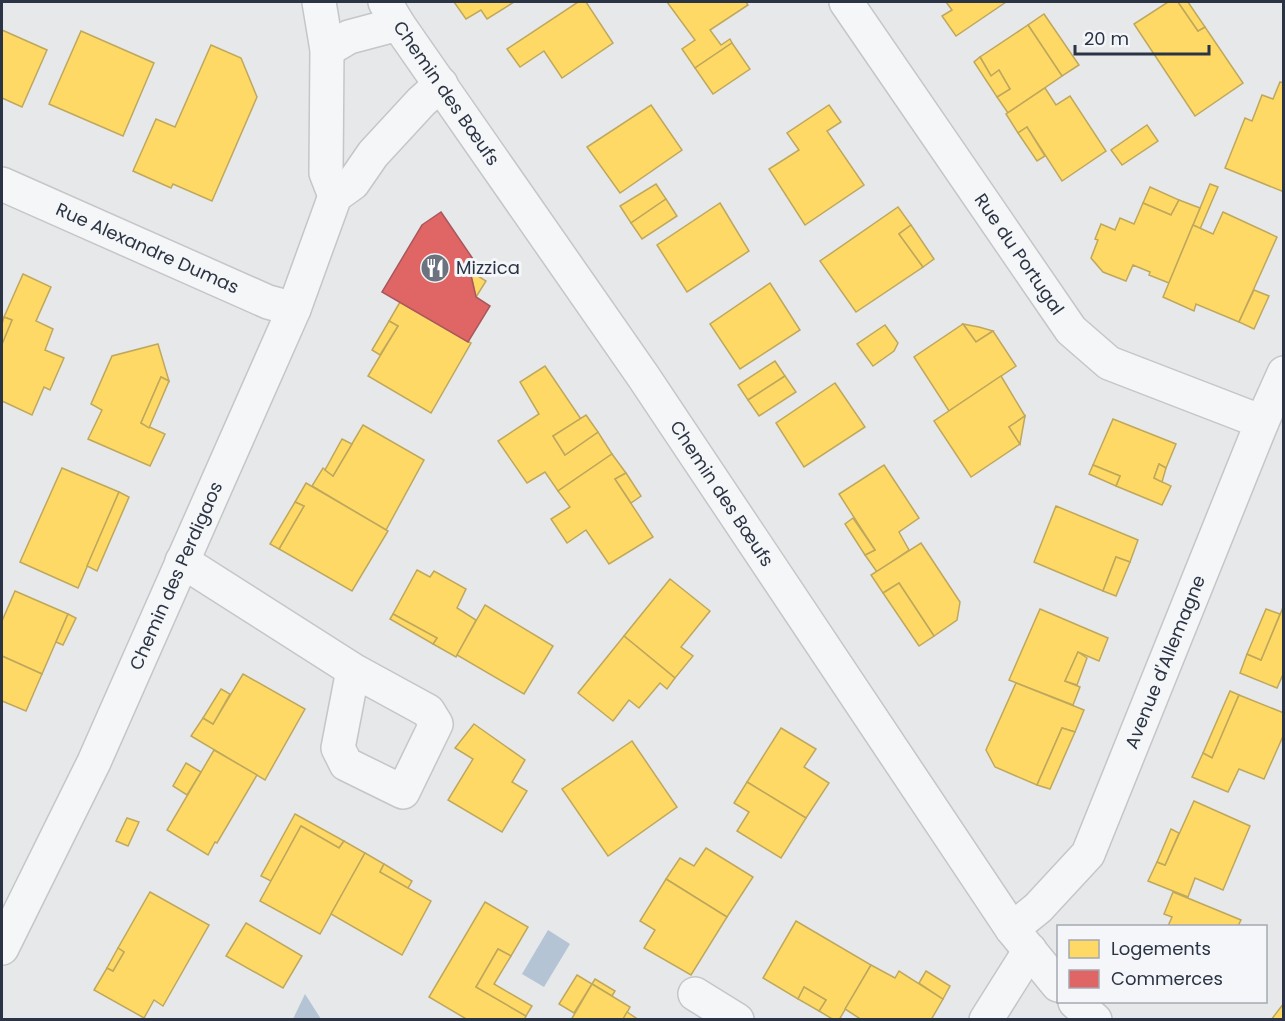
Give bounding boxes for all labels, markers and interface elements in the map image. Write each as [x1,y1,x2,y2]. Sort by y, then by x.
street label: Chemin des Bœufs [388,16,506,170]
scale bar [1075,18,1208,56]
text: 20 m [1084,26,1129,51]
street label: Rue du Portugal [969,188,1070,320]
street label: Rue Alexandre Dumas [52,196,243,300]
restaurant icon: Mizzica [419,252,451,284]
place label: Mizzica [456,255,520,280]
street label: Chemin des Bœufs [664,415,780,571]
street label: Chemin des Perdigaos [123,477,228,674]
street label: Avenue d'Allemagne [1119,571,1211,752]
legend [1057,925,1267,1003]
text: Logements [1111,936,1211,961]
text: Commerces [1111,966,1223,991]

